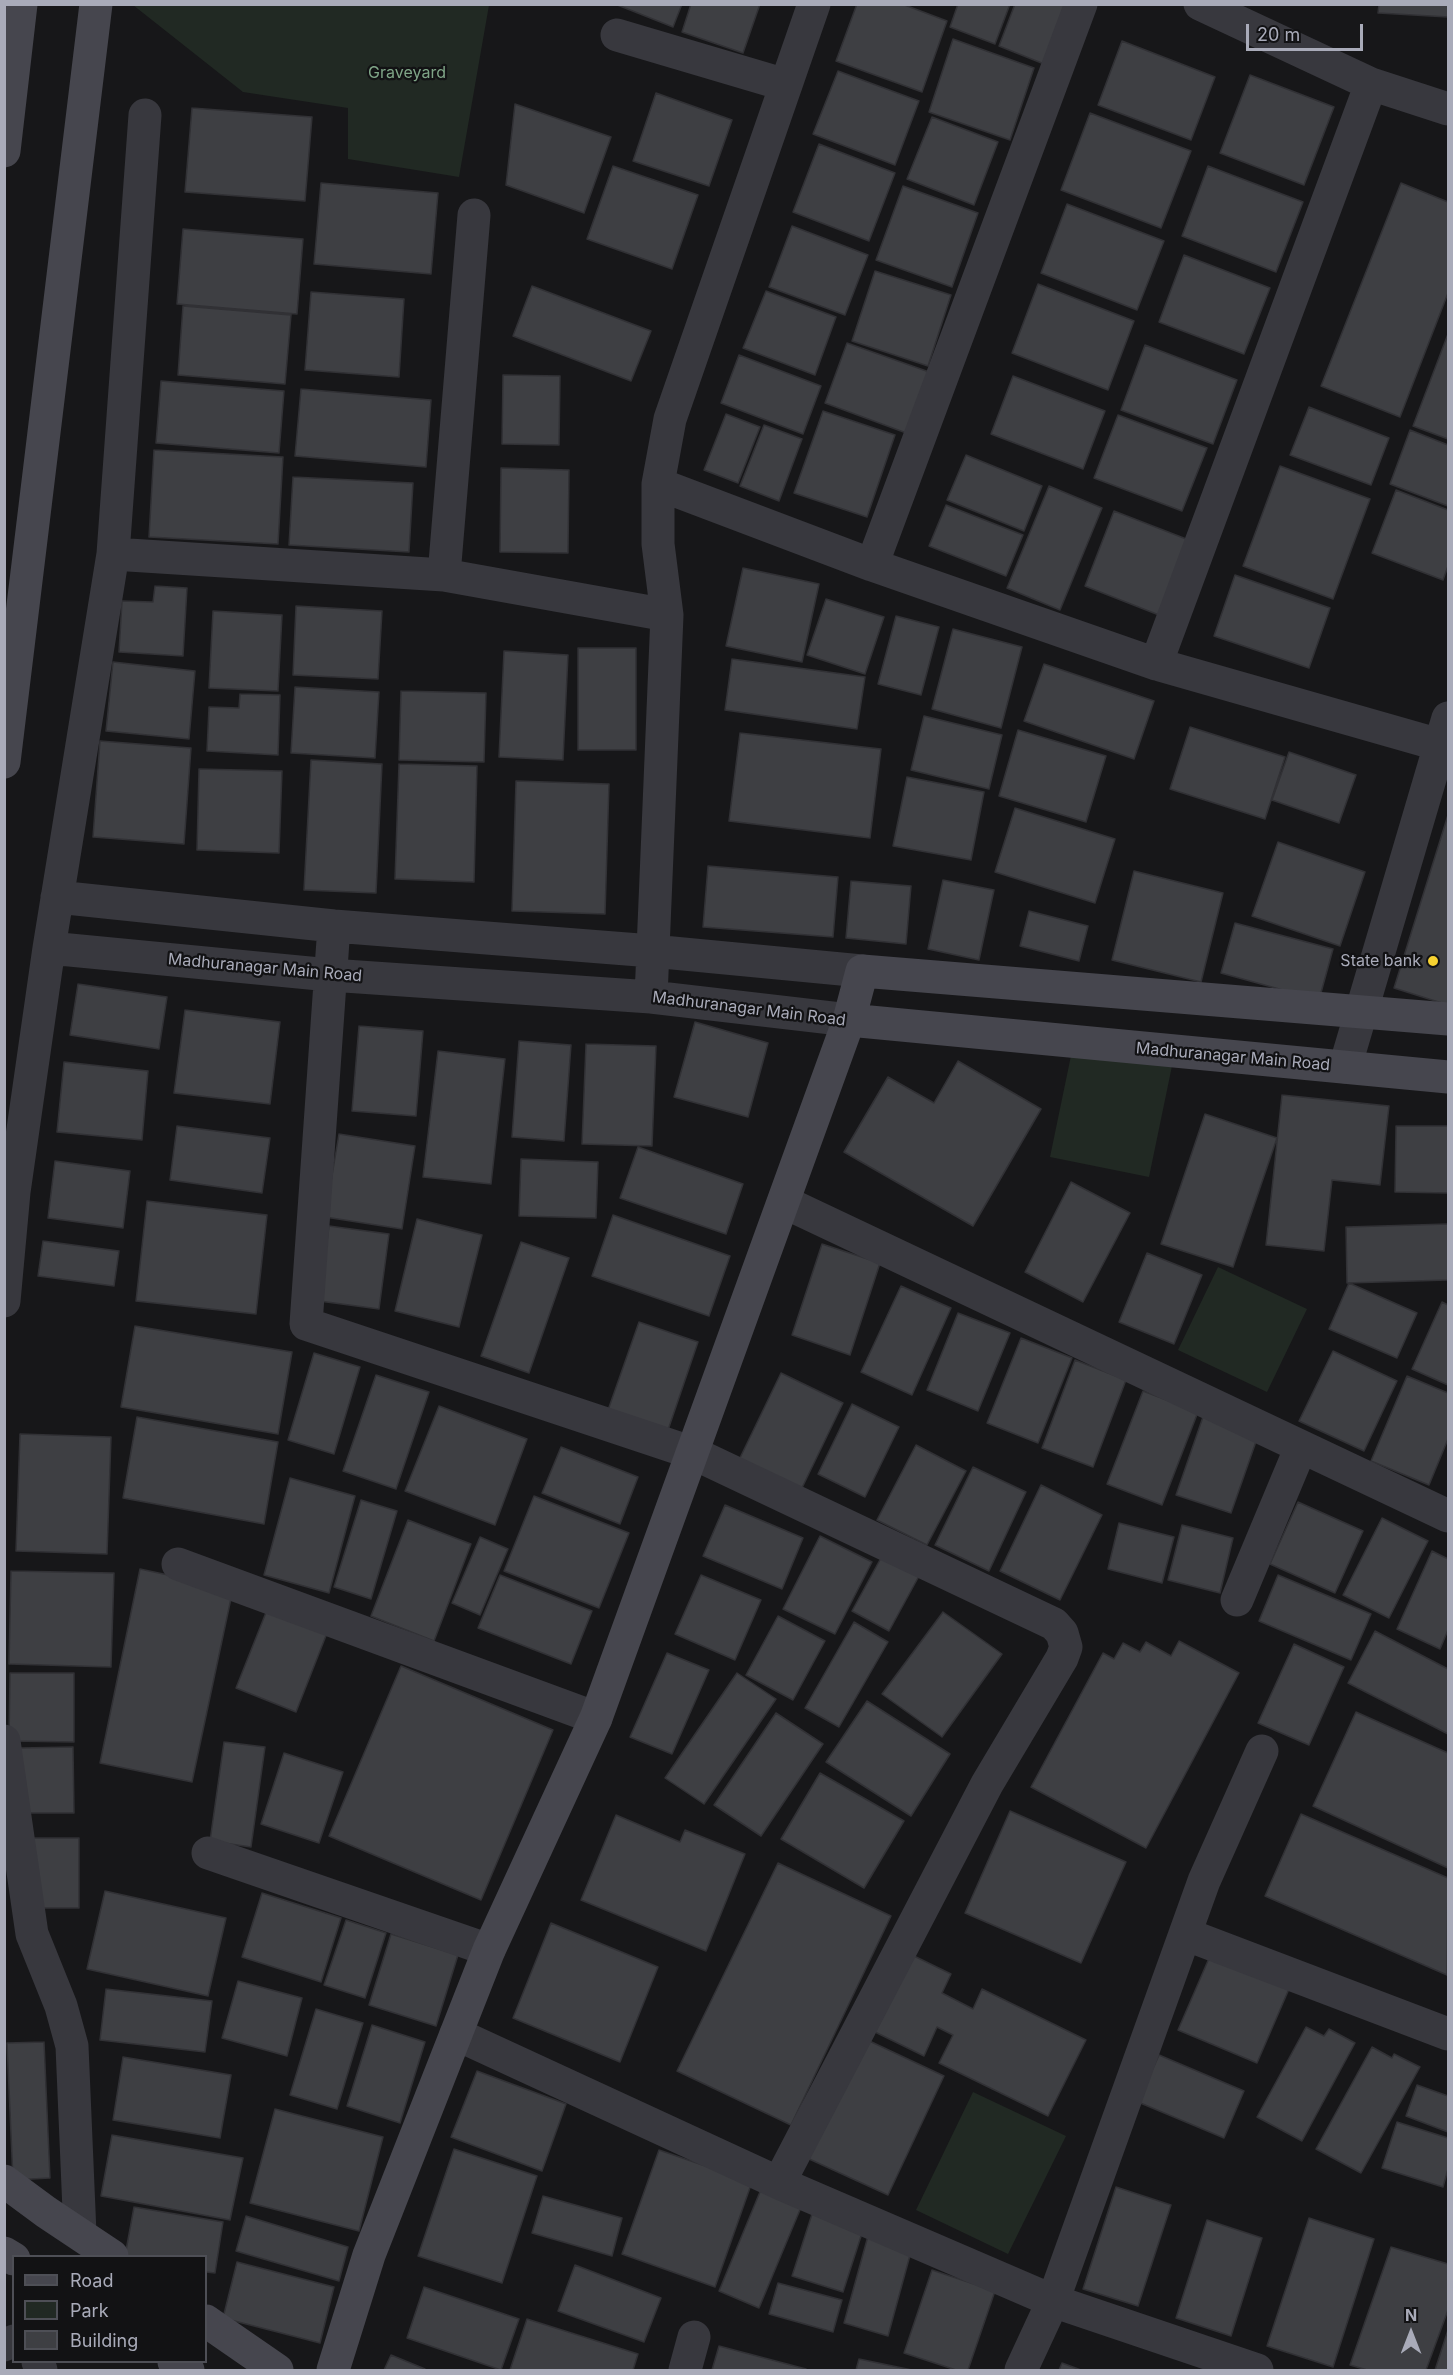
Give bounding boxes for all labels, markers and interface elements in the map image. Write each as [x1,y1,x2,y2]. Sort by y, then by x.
scale bar [1249,12,1366,50]
text: 20 m [1257,24,1300,45]
park label: Graveyard [368,63,446,83]
street label: Madhuranagar Main Road [167,950,363,986]
place label: State bank [1340,951,1421,971]
marker: State bank [1426,954,1440,968]
street label: Madhuranagar Main Road [651,988,847,1030]
street label: Madhuranagar Main Road [1135,1039,1331,1075]
legend [12,2255,207,2363]
text: Road [70,2270,113,2291]
text: Park [70,2300,109,2321]
north arrow [1381,2303,1441,2363]
text: N [1405,2305,1417,2325]
text: Building [70,2330,138,2351]

